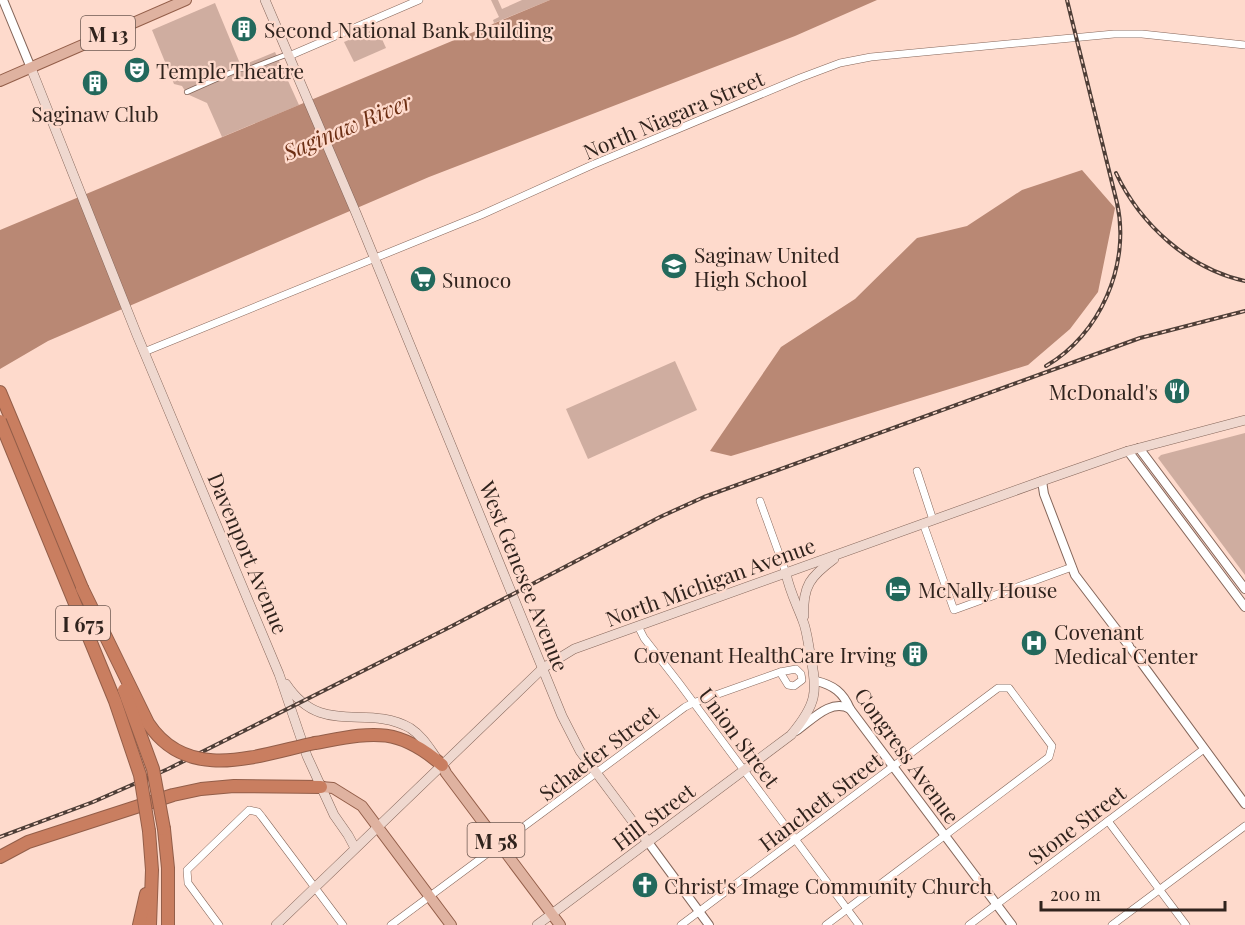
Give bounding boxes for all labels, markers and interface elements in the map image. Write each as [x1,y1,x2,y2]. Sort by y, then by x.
building icon: Second National Bank Building [229,14,259,44]
place label: Second National Bank Building [264,15,553,43]
road number: M 13 [81,16,135,50]
theatre icon: Temple Theatre [122,55,152,85]
place label: Temple Theatre [156,56,304,84]
street label: North Niagara Street [578,63,768,165]
building icon: Saginaw Club [80,68,110,98]
water label: Saginaw River [277,85,416,167]
place label: Saginaw Club [31,99,159,127]
place label: Saginaw United High School [694,240,840,292]
school or university icon: Saginaw United High School [659,251,689,281]
supermarket icon: Sunoco [408,264,438,294]
place label: Sunoco [442,265,511,293]
restaurant icon: McDonald's [1162,376,1192,406]
place label: McDonald's [1049,377,1158,405]
street label: Davenport Avenue [202,468,296,638]
street label: West Genesee Avenue [474,476,576,675]
street label: North Michigan Avenue [601,530,819,632]
hotel icon: McNally House [883,574,913,604]
place label: McNally House [918,575,1057,603]
road number: I 675 [56,606,110,640]
place label: Covenant Medical Center [1054,617,1198,669]
hospital icon: Covenant Medical Center [1019,628,1049,658]
building icon: Covenant HealthCare Irving [900,639,930,669]
place label: Covenant HealthCare Irving [633,640,896,668]
street label: Union Street [693,681,787,793]
street label: Congress Avenue [849,681,967,829]
street label: Schaefer Street [533,698,664,806]
street label: Hanchett Street [753,745,888,856]
street label: Hill Street [606,776,700,856]
street label: Stone Street [1022,778,1131,870]
road number: M 58 [468,823,524,857]
church icon: Christ's Image Community Church [630,870,660,900]
place label: Christ's Image Community Church [664,871,993,899]
scale bar [1041,874,1226,912]
text: 200 m [1050,882,1101,906]

